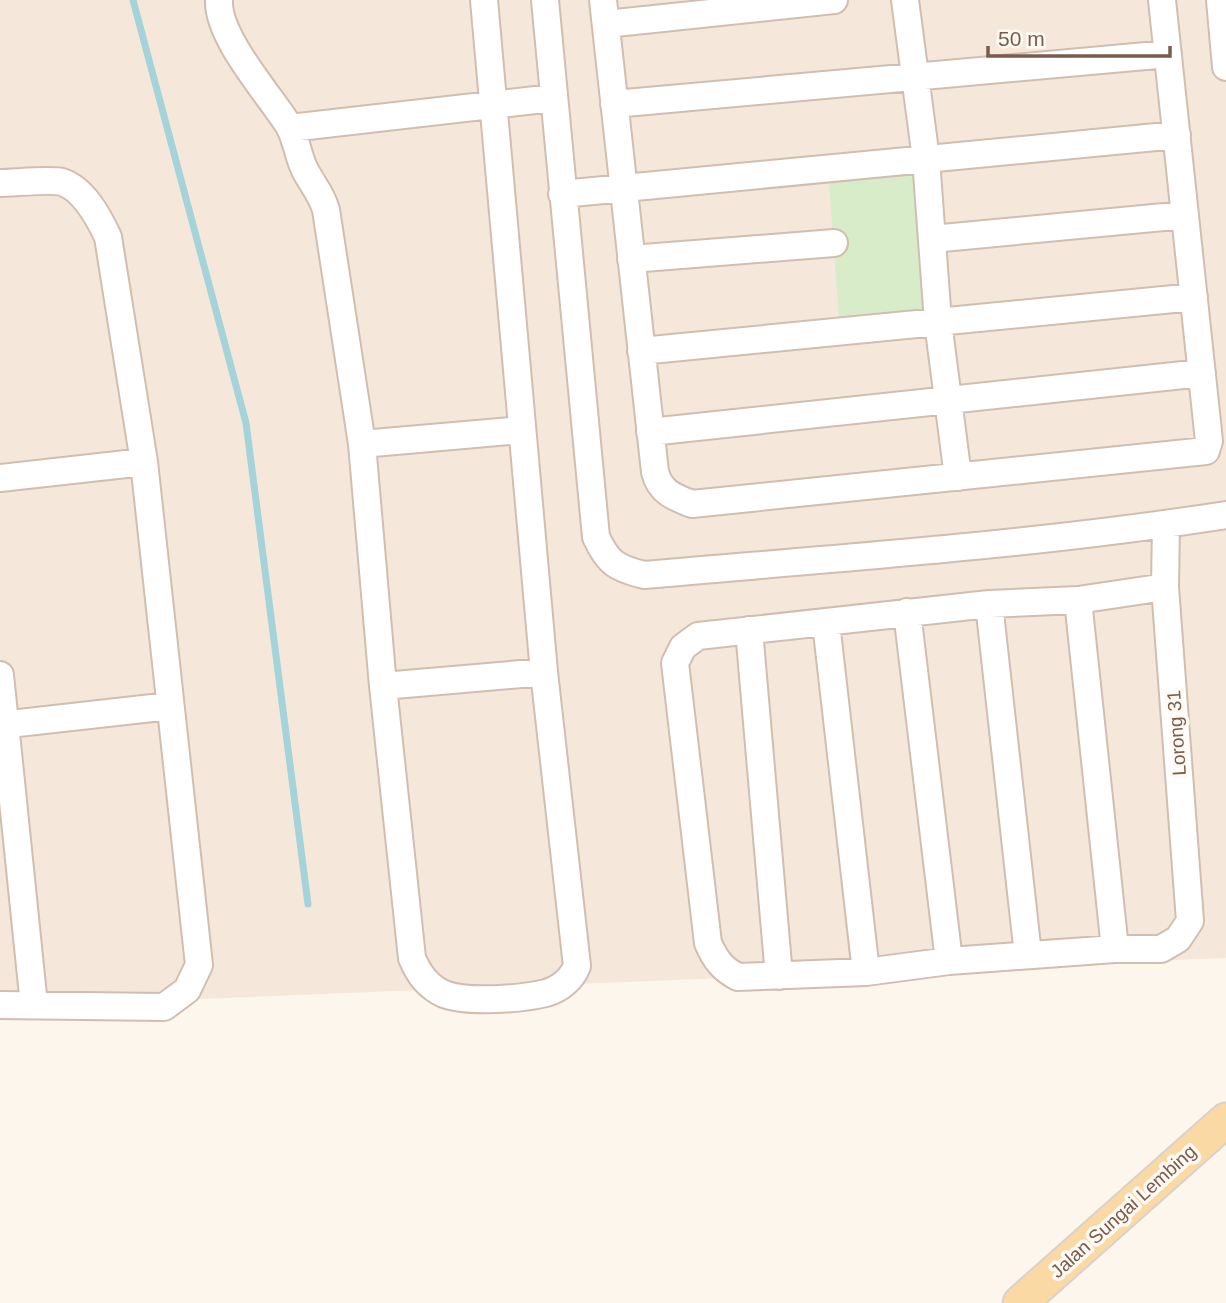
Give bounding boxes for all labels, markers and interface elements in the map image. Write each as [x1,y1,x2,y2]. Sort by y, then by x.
scale bar [988,14,1170,58]
text: 50 m [998,27,1045,50]
street label: Lorong 31 [1163,690,1190,776]
street label: Jalan Sungai Lembing [1046,1141,1200,1282]

